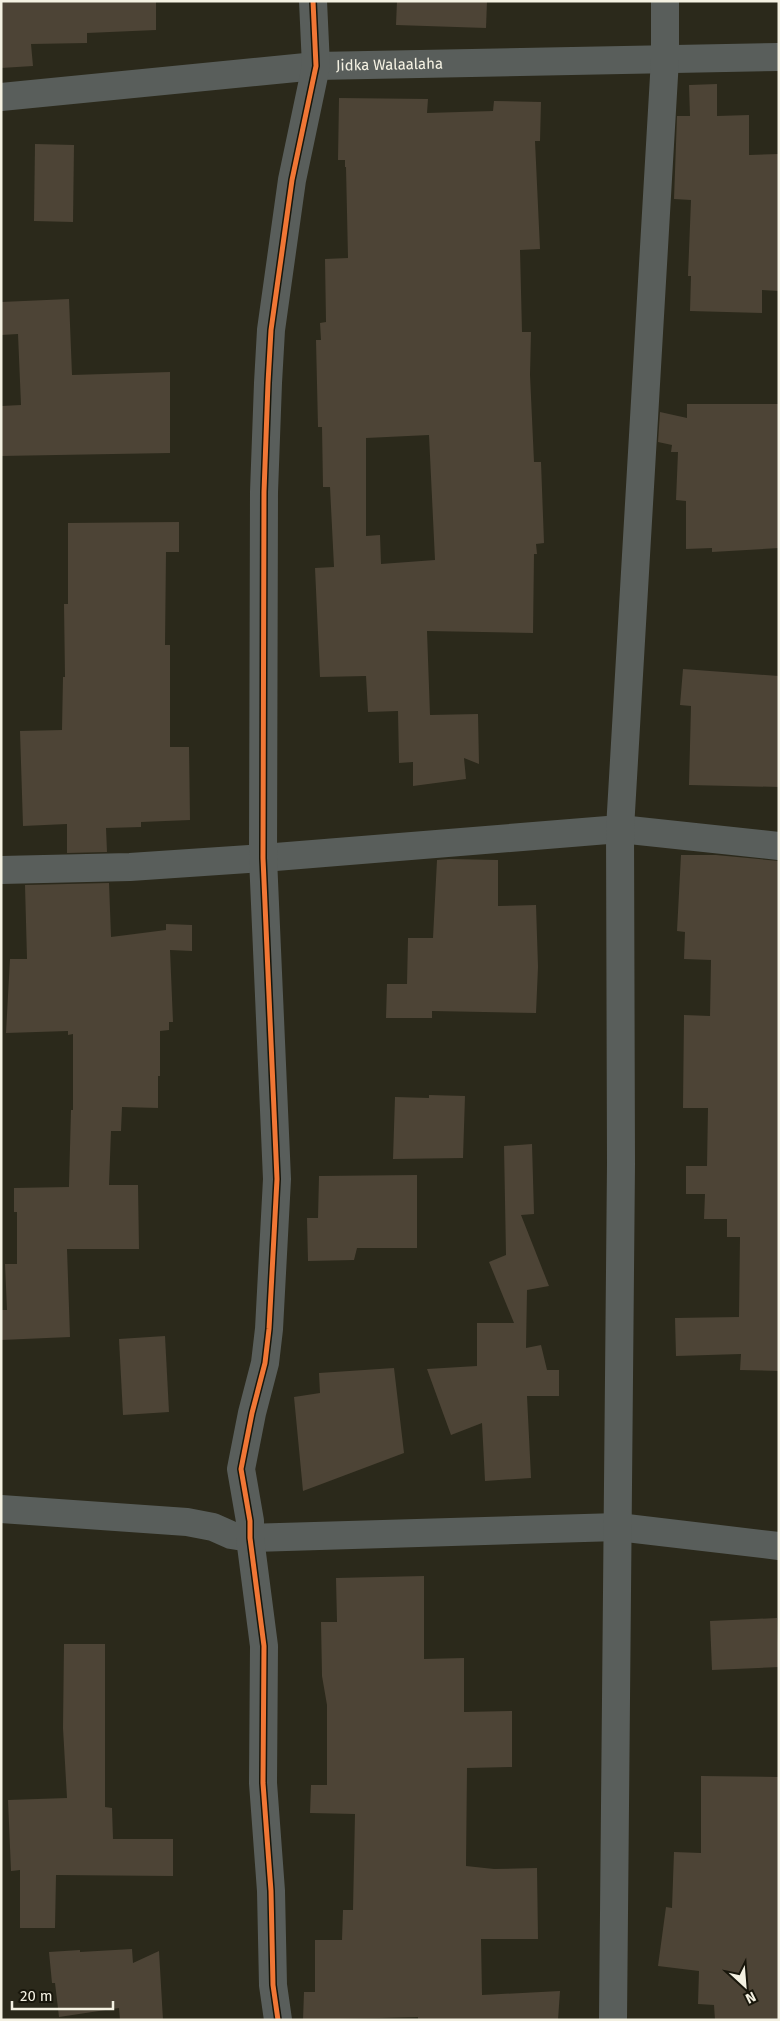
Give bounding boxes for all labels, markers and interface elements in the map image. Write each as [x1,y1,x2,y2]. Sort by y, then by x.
street label: Jidka Walaalaha [336,55,443,75]
north arrow [720,1961,770,2011]
scale bar [12,1978,114,2010]
text: 20 m [20,1987,53,2005]
text: N [743,1988,758,2007]

